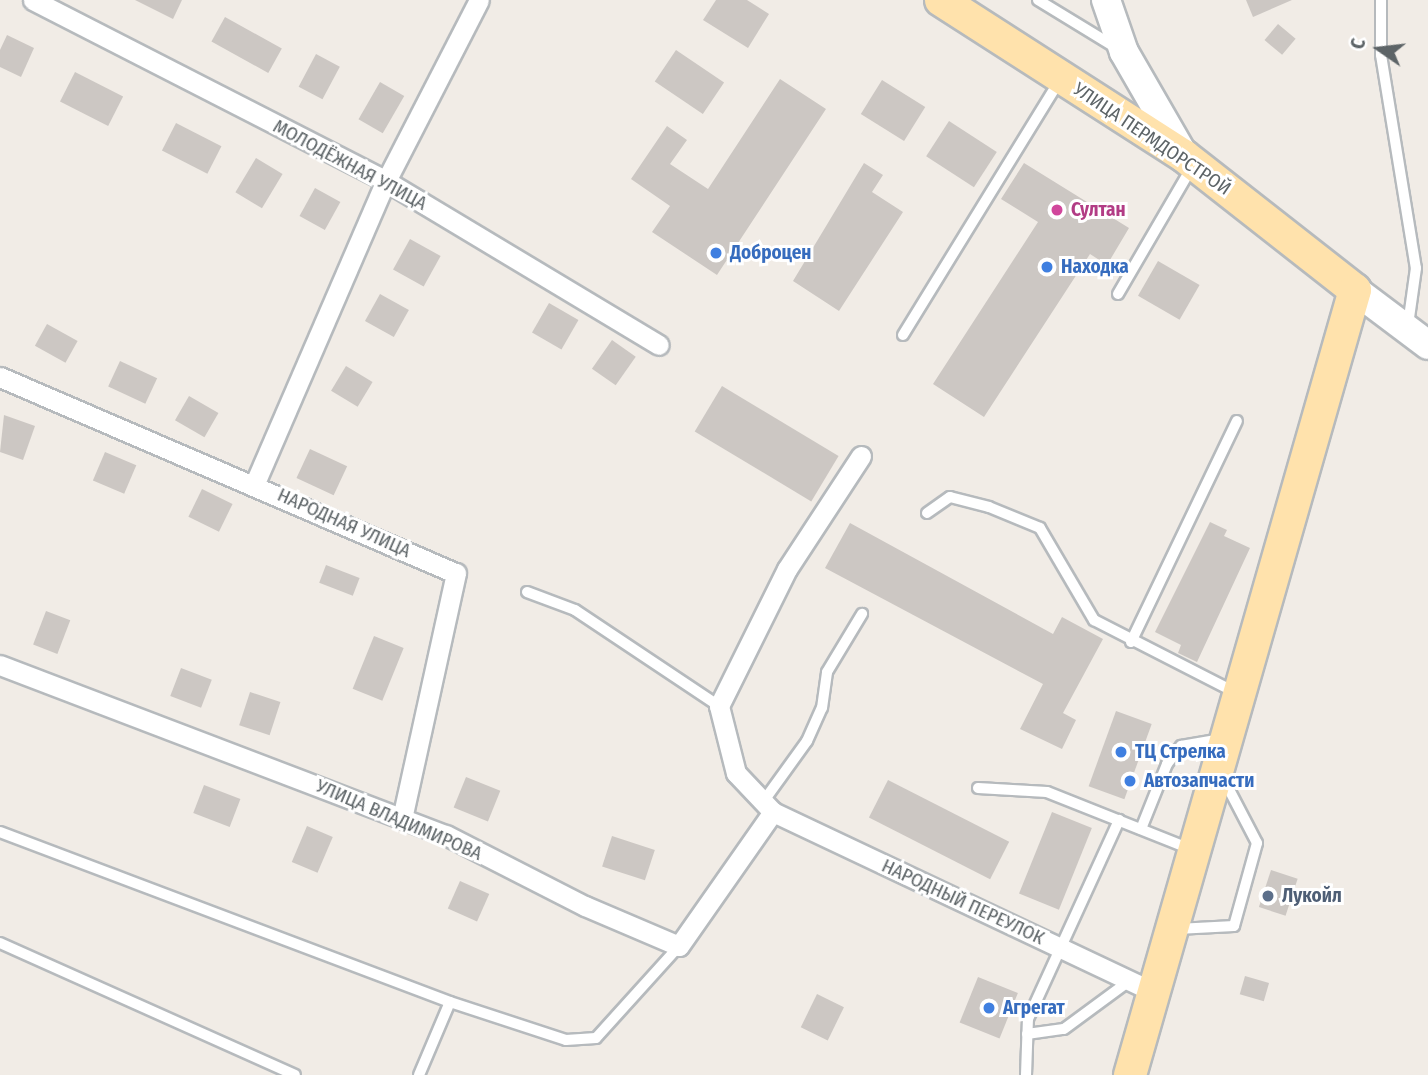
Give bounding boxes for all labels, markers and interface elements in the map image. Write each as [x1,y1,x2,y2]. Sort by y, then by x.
north arrow [1344,14,1414,84]
text: С [1346,36,1371,51]
street label: УЛИЦА ПЕРМДОРСТРОЙ [1069,78,1235,200]
street label: МОЛОДЁЖНАЯ УЛИЦА [269,115,431,215]
place label: Султан [1071,199,1126,221]
marker: Султан [1049,202,1065,218]
place label: Доброцен [730,242,811,264]
marker: Доброцен [708,245,724,261]
place label: Находка [1061,256,1129,278]
marker: Находка [1039,259,1055,275]
street label: НАРОДНАЯ УЛИЦА [274,483,414,563]
place label: ТЦ Стрелка [1135,741,1226,763]
marker: ТЦ Стрелка [1113,744,1129,760]
place label: Автозапчасти [1144,770,1254,792]
marker: Автозапчасти [1122,773,1138,789]
street label: УЛИЦА ВЛАДИМИРОВА [312,775,486,865]
street label: НАРОДНЫЙ ПЕРЕУЛОК [878,854,1048,950]
place label: Лукойл [1282,885,1342,907]
marker: Лукойл [1260,888,1276,904]
place label: Агрегат [1003,997,1065,1019]
marker: Агрегат [981,1000,997,1016]

